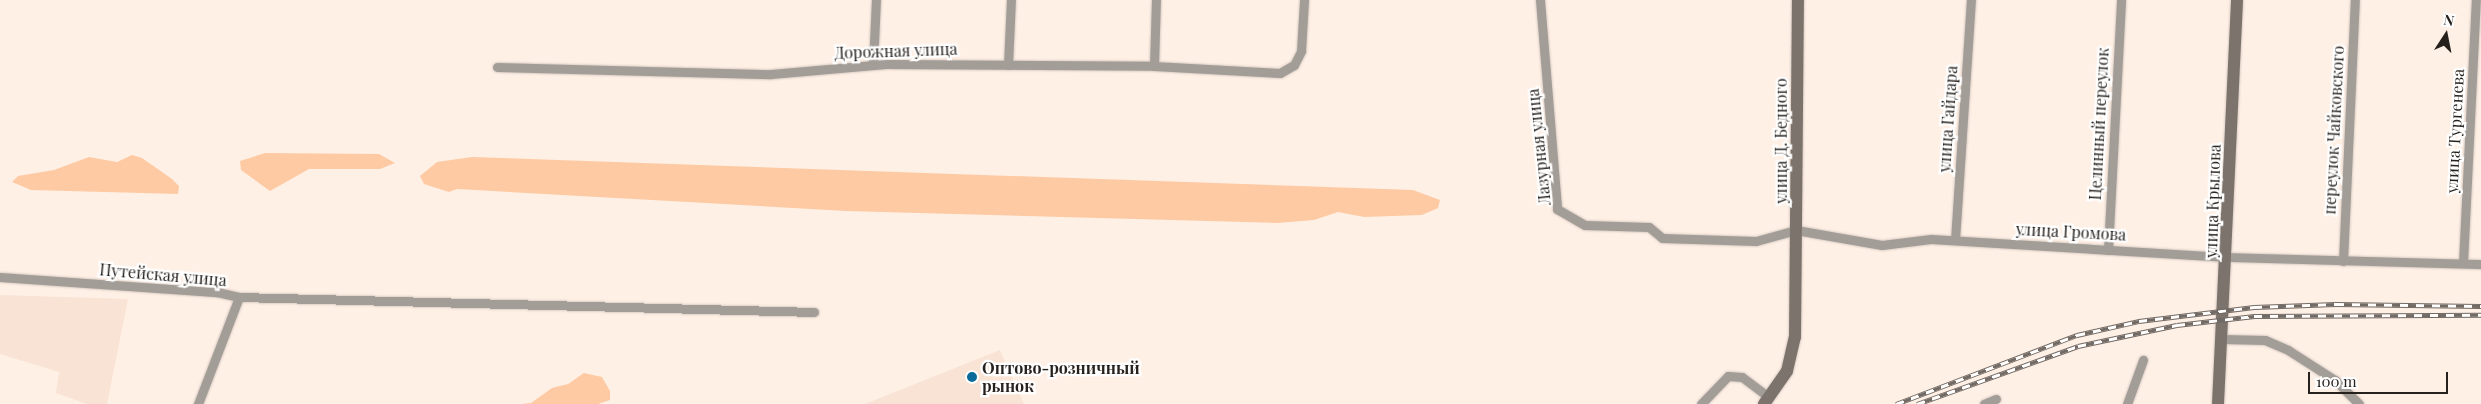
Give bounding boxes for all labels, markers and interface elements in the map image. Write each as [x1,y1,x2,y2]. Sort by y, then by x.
text: N [2442,9,2456,30]
north arrow [2421,10,2471,60]
street label: Дорожная улица [834,39,958,63]
street label: переулок Чайковского [2320,45,2348,215]
street label: Целинный переулок [2085,47,2113,201]
street label: улица Гайдара [1935,65,1961,173]
street label: улица Тургенева [2442,68,2468,194]
street label: улица Д. Бедного [1771,78,1791,204]
street label: Лазурная улица [1523,88,1555,206]
street label: улица Крылова [2201,144,2225,258]
street label: улица Громова [2015,220,2127,244]
street label: Путейская улица [99,260,227,290]
place label: Оптово-розничный рынок [982,358,1140,396]
scale bar [2311,362,2451,394]
marker: Оптово-розничный рынок [966,371,978,383]
text: 100 m [2316,371,2357,391]

